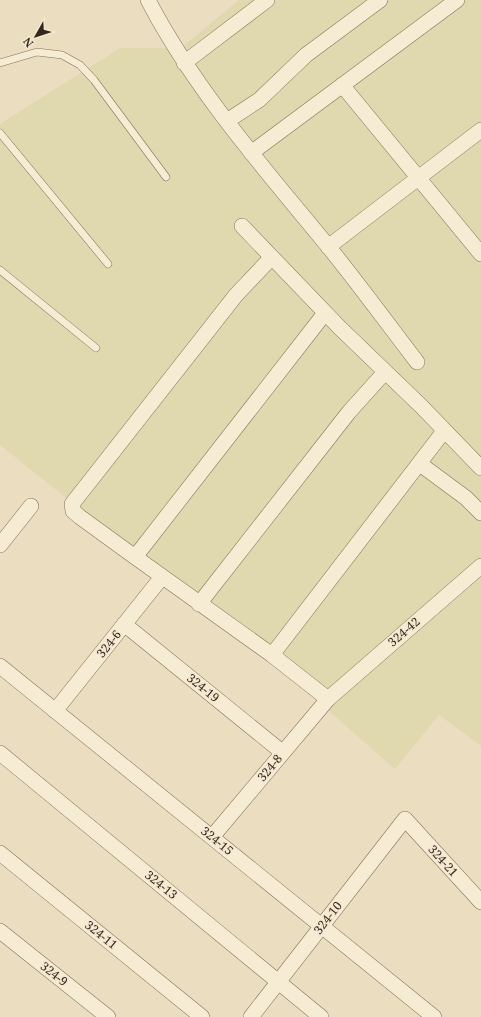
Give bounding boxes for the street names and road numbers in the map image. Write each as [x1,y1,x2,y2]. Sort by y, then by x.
street label: 324-42 [384,613,423,650]
street label: 324-6 [92,626,125,661]
street label: 324-19 [183,669,223,706]
street label: 324-8 [253,750,286,785]
street label: 324-15 [197,822,237,859]
street label: 324-21 [425,841,462,880]
street label: 324-13 [141,866,181,903]
street label: 324-10 [309,898,346,938]
street label: 324-11 [81,916,121,953]
street label: 324-9 [37,957,72,990]

